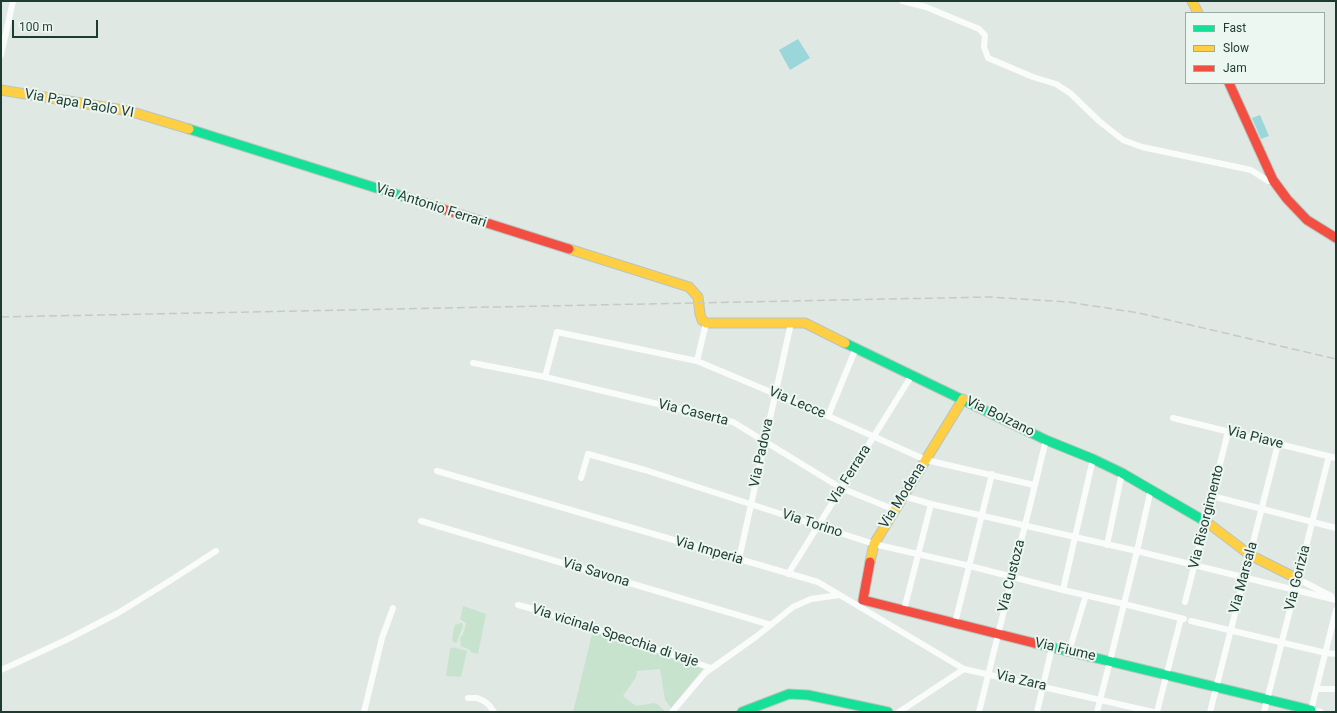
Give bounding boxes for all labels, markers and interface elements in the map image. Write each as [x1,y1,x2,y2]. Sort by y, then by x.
scale bar [14,12,100,38]
legend [1185,12,1325,84]
text: 100 m [19,20,53,34]
text: Fast [1223,21,1246,35]
text: Slow [1223,41,1249,55]
text: Jam [1223,61,1247,75]
street label: Via Papa Paolo VI [23,86,135,122]
street label: Via Antonio Ferrari [374,180,488,232]
street label: Via Lecce [766,383,828,423]
street label: Via Bolzano [963,393,1037,441]
street label: Via Caserta [656,396,730,430]
street label: Via Padova [747,417,777,489]
street label: Via Piave [1225,423,1285,453]
street label: Via Ferrara [825,442,875,508]
street label: Via Modena [876,460,930,532]
street label: Via Risorgimento [1186,463,1228,571]
street label: Via Torino [779,506,845,542]
street label: Via Imperia [673,533,745,569]
street label: Via Custoza [995,538,1029,614]
street label: Via Marsala [1226,540,1262,616]
street label: Via Gorizia [1282,543,1314,613]
street label: Via Savona [560,555,632,591]
street label: Via vicinale Specchia di vaje [530,601,700,671]
street label: Via Fiume [1033,635,1097,665]
street label: Via Zara [994,667,1048,695]

